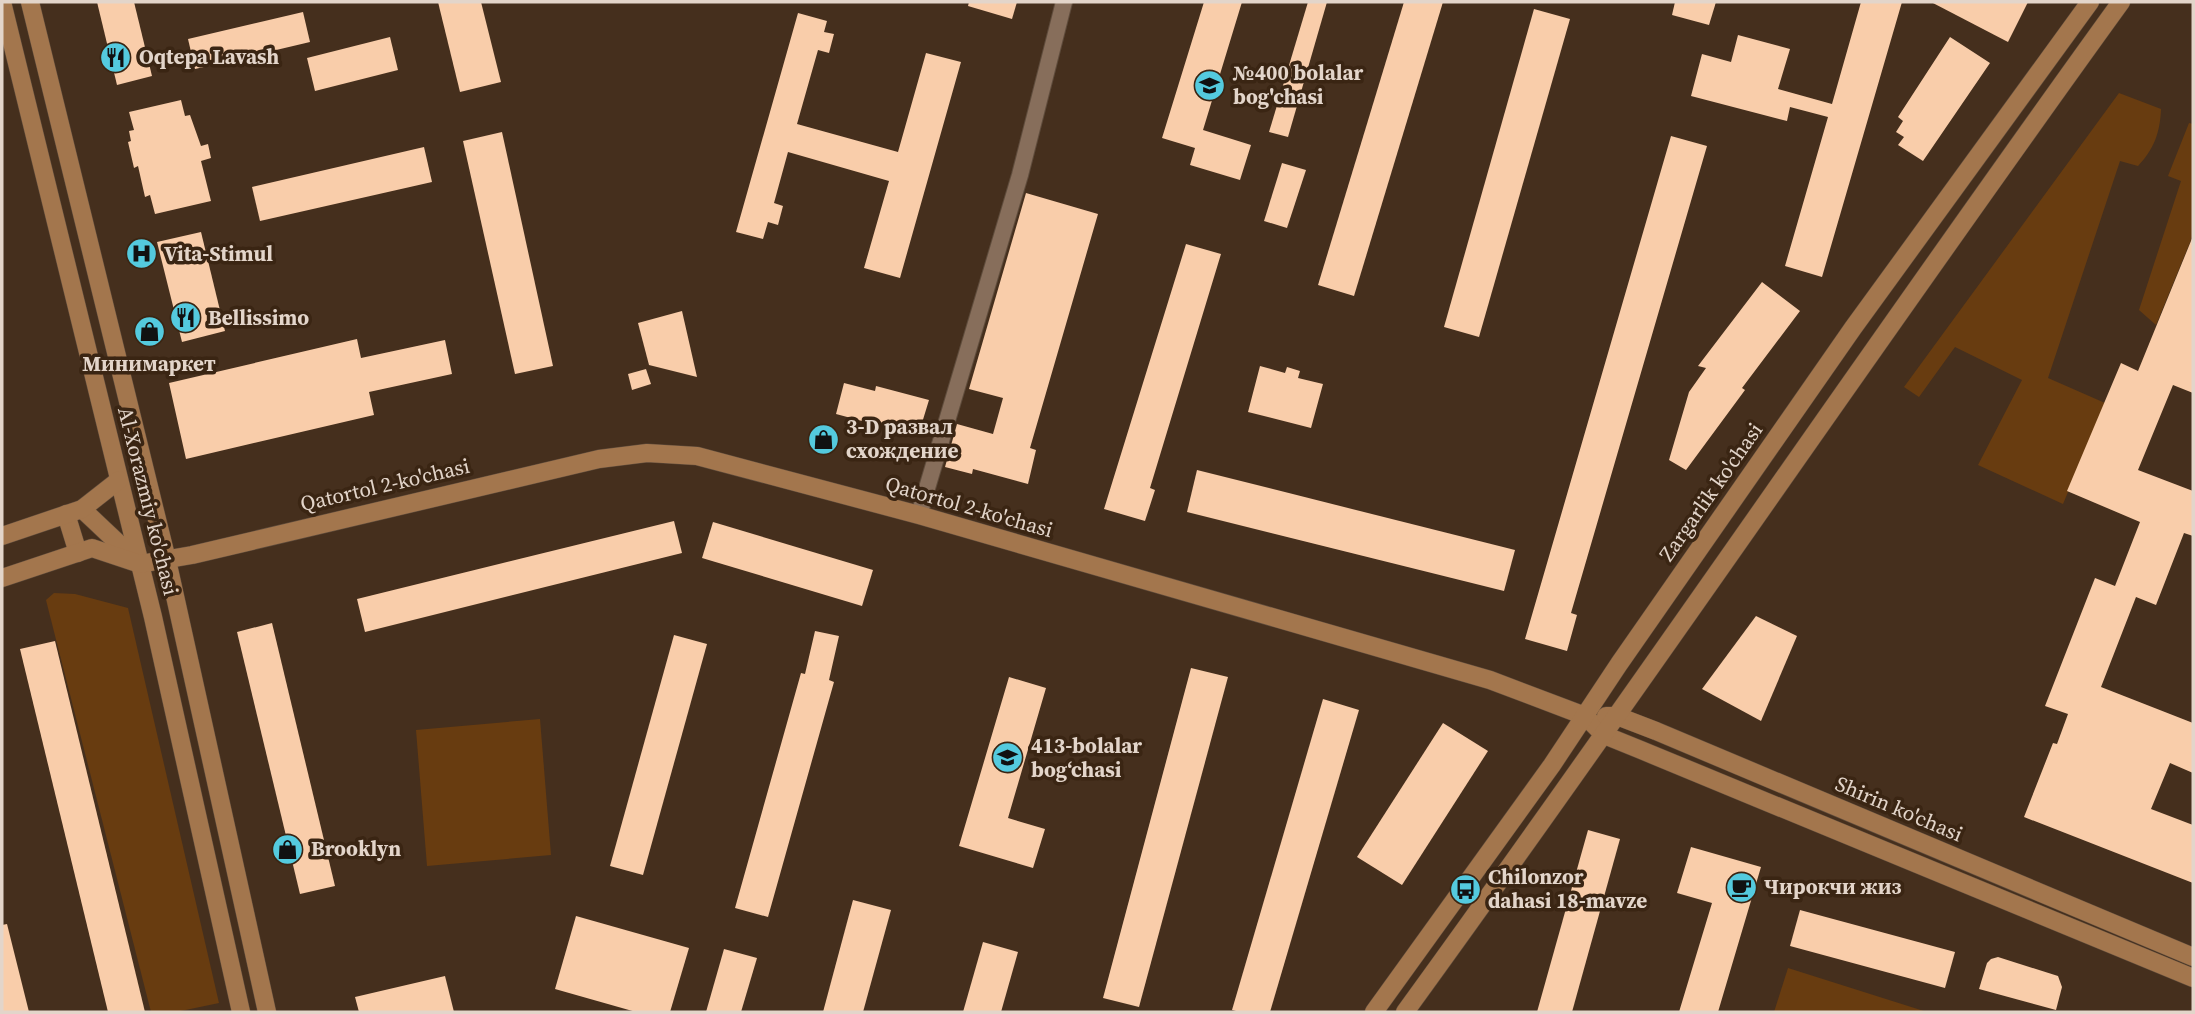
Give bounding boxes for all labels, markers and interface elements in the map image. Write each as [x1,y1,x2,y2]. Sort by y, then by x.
restaurant icon: Oqtepa Lavash [99,40,133,74]
place label: Oqtepa Lavash [139,42,279,71]
place label: №400 bolalar bog'chasi [1232,58,1364,111]
school or university icon: №400 bolalar bog'chasi [1193,68,1227,102]
hospital icon: Vita-Stimul [124,237,158,271]
place label: Vita-Stimul [164,239,273,268]
restaurant icon: Bellissimo [168,301,202,335]
place label: Bellissimo [208,303,309,332]
shop icon: Минимаркет [132,315,166,349]
place label: Минимаркет [82,349,216,378]
street label: Al-Xorazmiy ko'chasi [111,404,186,598]
place label: 3-D развал схождение [846,412,958,465]
street label: Zargarlik ko'chasi [1652,417,1769,567]
shop icon: 3-D развал схождение [806,422,840,456]
street label: Qatortol 2-ko'chasi [297,451,472,518]
street label: Qatortol 2-ko'chasi [882,469,1056,544]
place label: 413-bolalar bogʻchasi [1031,731,1142,784]
school or university icon: 413-bolalar bogʻchasi [991,741,1025,775]
street label: Shirin ko'chasi [1831,769,1967,848]
shop icon: Brooklyn [271,832,305,866]
place label: Brooklyn [311,834,401,863]
place label: Chilonzor dahasi 18-mavze [1488,862,1647,915]
cafe icon: Чирокчи жиз [1724,870,1758,904]
bus stop icon: Chilonzor dahasi 18-mavze [1448,872,1482,906]
place label: Чирокчи жиз [1764,872,1901,901]

